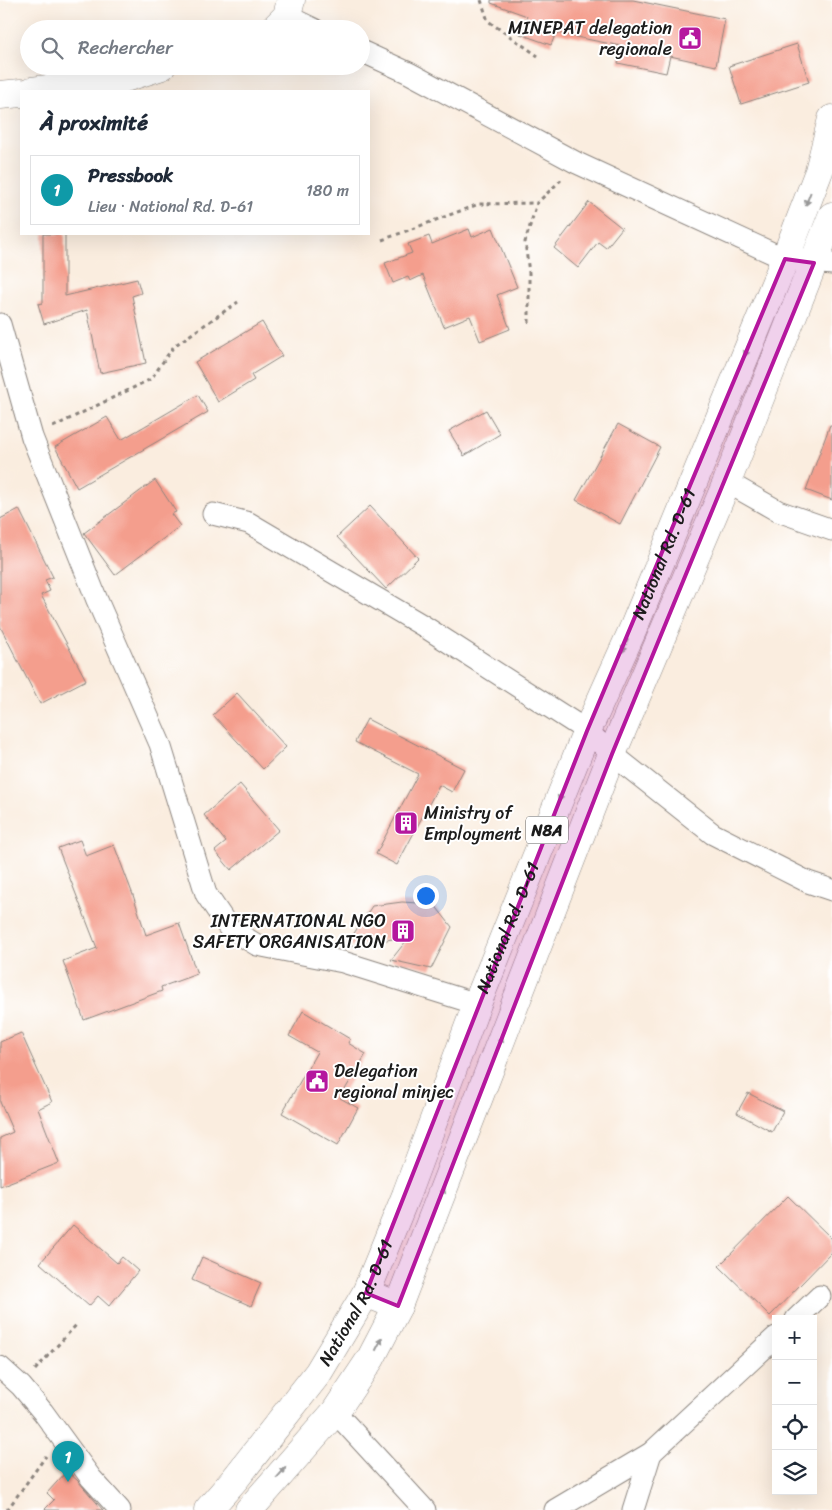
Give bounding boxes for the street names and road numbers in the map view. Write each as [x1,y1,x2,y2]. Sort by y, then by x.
street label: National Rd. D-61 [623,483,705,625]
road number: N8A [526,816,568,844]
street label: National Rd. D-61 [467,857,549,998]
street label: National Rd. D-61 [310,1234,402,1372]

